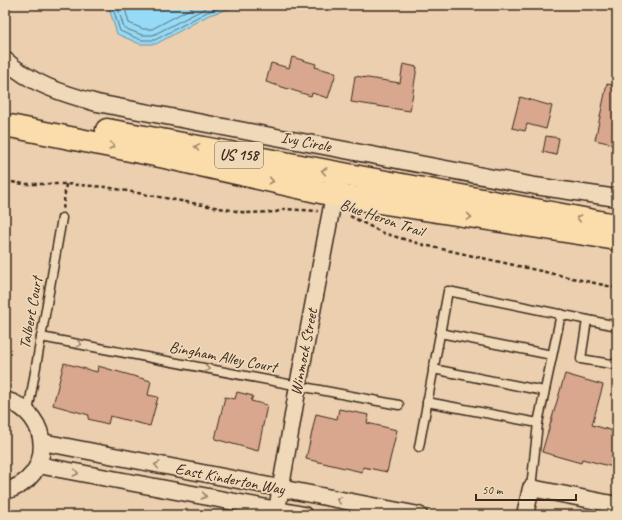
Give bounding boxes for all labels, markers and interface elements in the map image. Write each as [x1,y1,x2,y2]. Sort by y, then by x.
street label: Ivy Circle [279,127,335,157]
one-way arrow [109,141,115,149]
road number: US 158 [215,142,263,168]
one-way arrow [193,143,200,151]
one-way arrow [321,167,327,175]
one-way arrow [267,176,274,184]
street label: Blue Heron Trail [337,194,430,243]
one-way arrow [466,213,472,221]
one-way arrow [576,214,582,222]
street label: Talbert Court [15,273,48,351]
street label: Winmock Street [286,305,323,397]
street label: Bingham Alley Court [168,337,281,378]
one-way arrow [76,340,82,348]
one-way arrow [204,364,210,372]
street label: East Kinderton Way [174,459,288,500]
one-way arrow [154,461,160,469]
one-way arrow [73,468,80,476]
scale bar [476,476,576,502]
text: 50 m [482,482,504,498]
one-way arrow [201,492,207,500]
one-way arrow [336,496,343,504]

